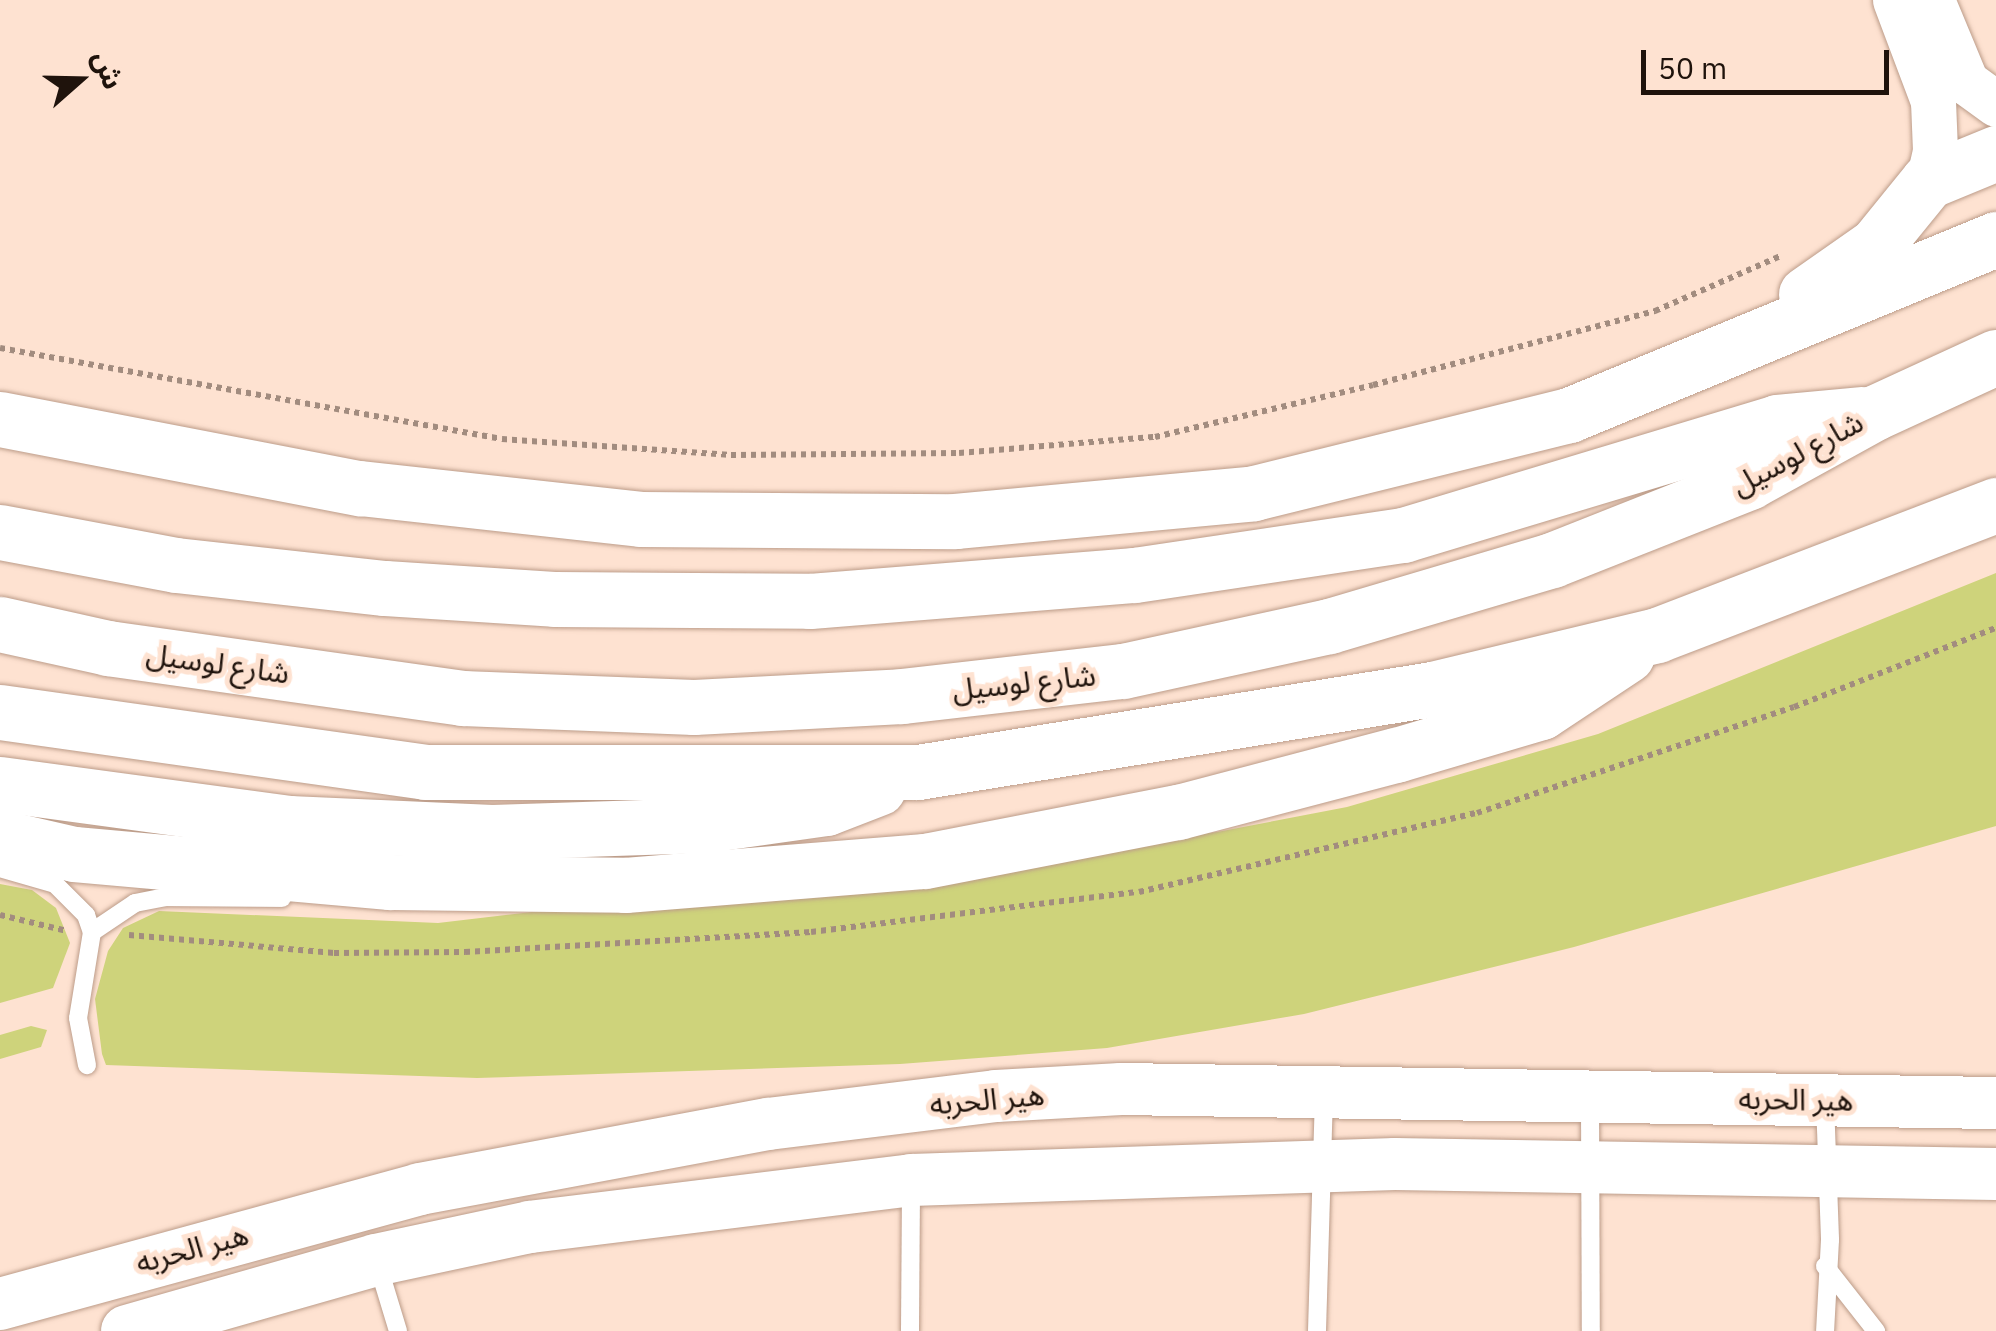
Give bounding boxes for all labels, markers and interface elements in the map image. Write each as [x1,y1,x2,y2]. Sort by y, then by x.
north arrow [30,30,130,130]
scale bar [1646,30,1894,92]
text: ش [85,45,133,94]
text: 50 m [1658,48,1727,87]
street label: شارع لوسيل [1725,403,1869,503]
street label: شارع لوسيل [144,635,292,691]
street label: شارع لوسيل [950,657,1098,707]
street label: هير الحربه [928,1076,1046,1122]
street label: هير الحربه [1738,1080,1854,1118]
street label: هير الحربه [132,1216,252,1280]

